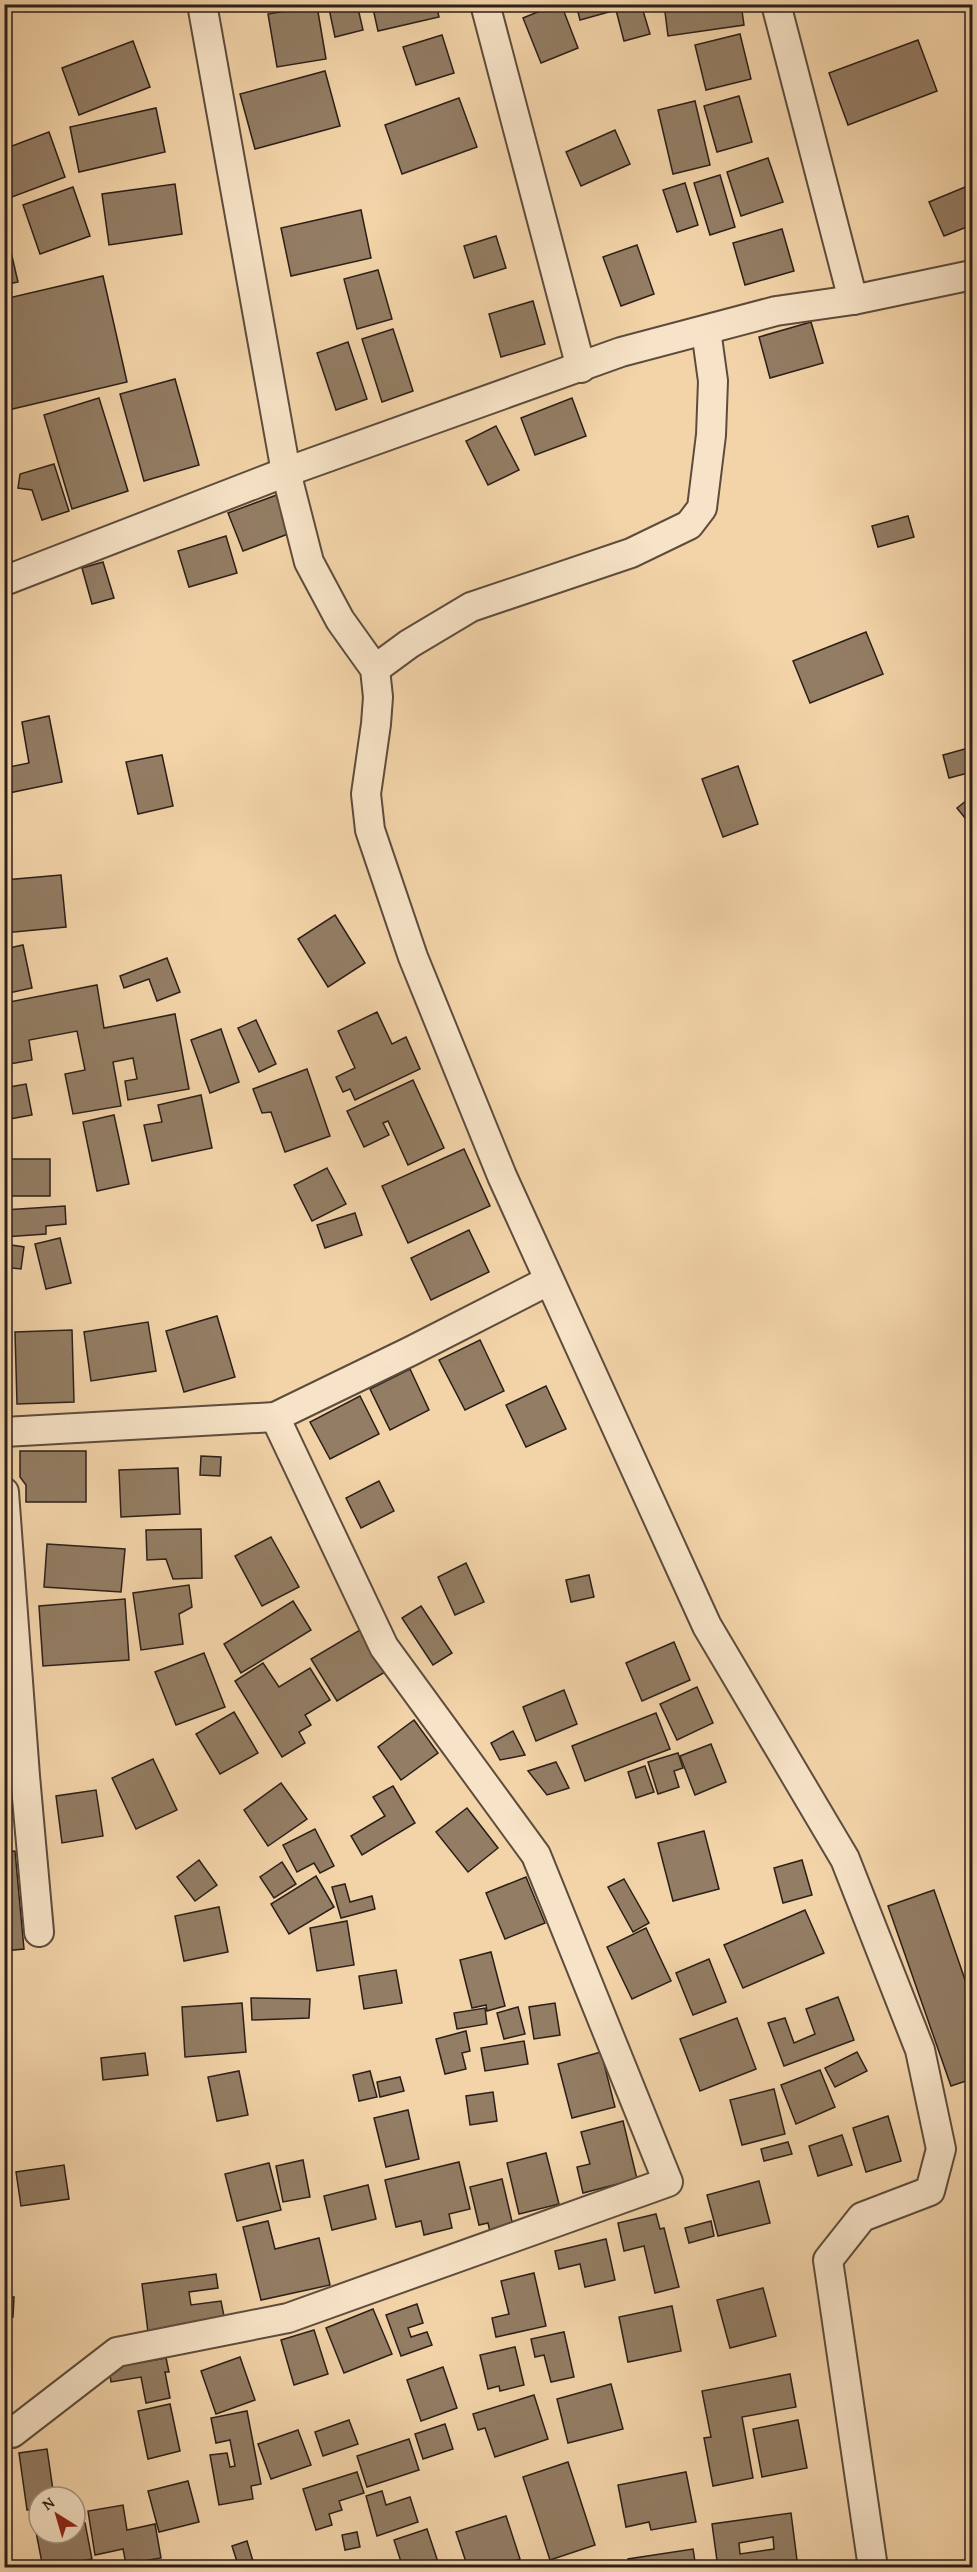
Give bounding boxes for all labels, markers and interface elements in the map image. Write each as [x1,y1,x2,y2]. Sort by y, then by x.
north arrow [27,2485,87,2545]
text: N [36,2490,60,2516]

